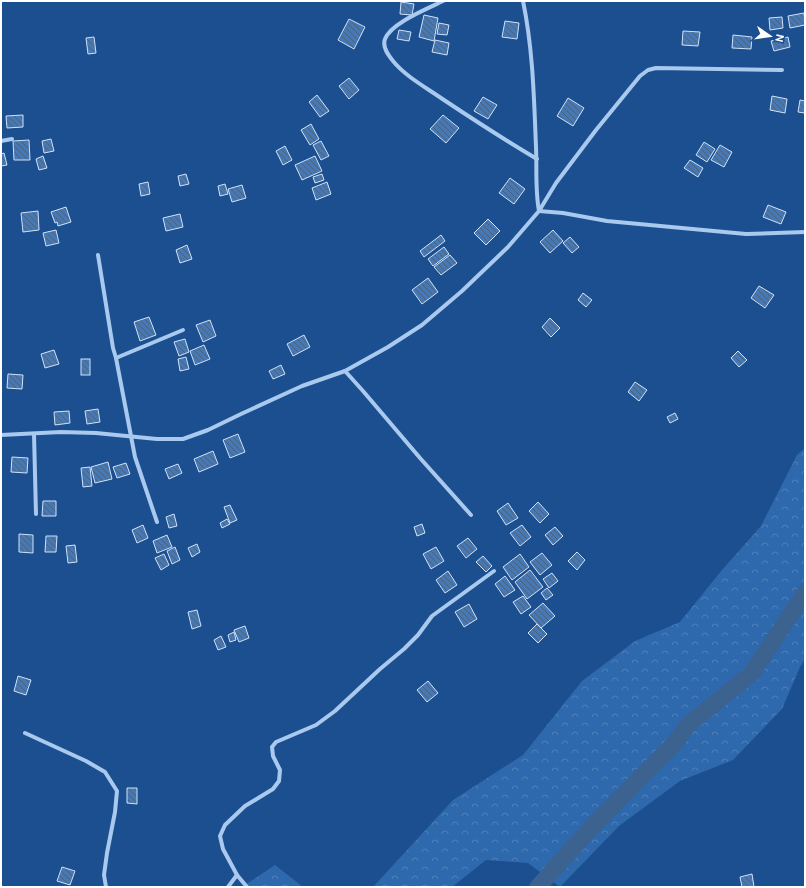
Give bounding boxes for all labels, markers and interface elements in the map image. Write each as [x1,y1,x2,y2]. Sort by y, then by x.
north arrow [750,16,790,56]
text: N [772,33,787,44]

